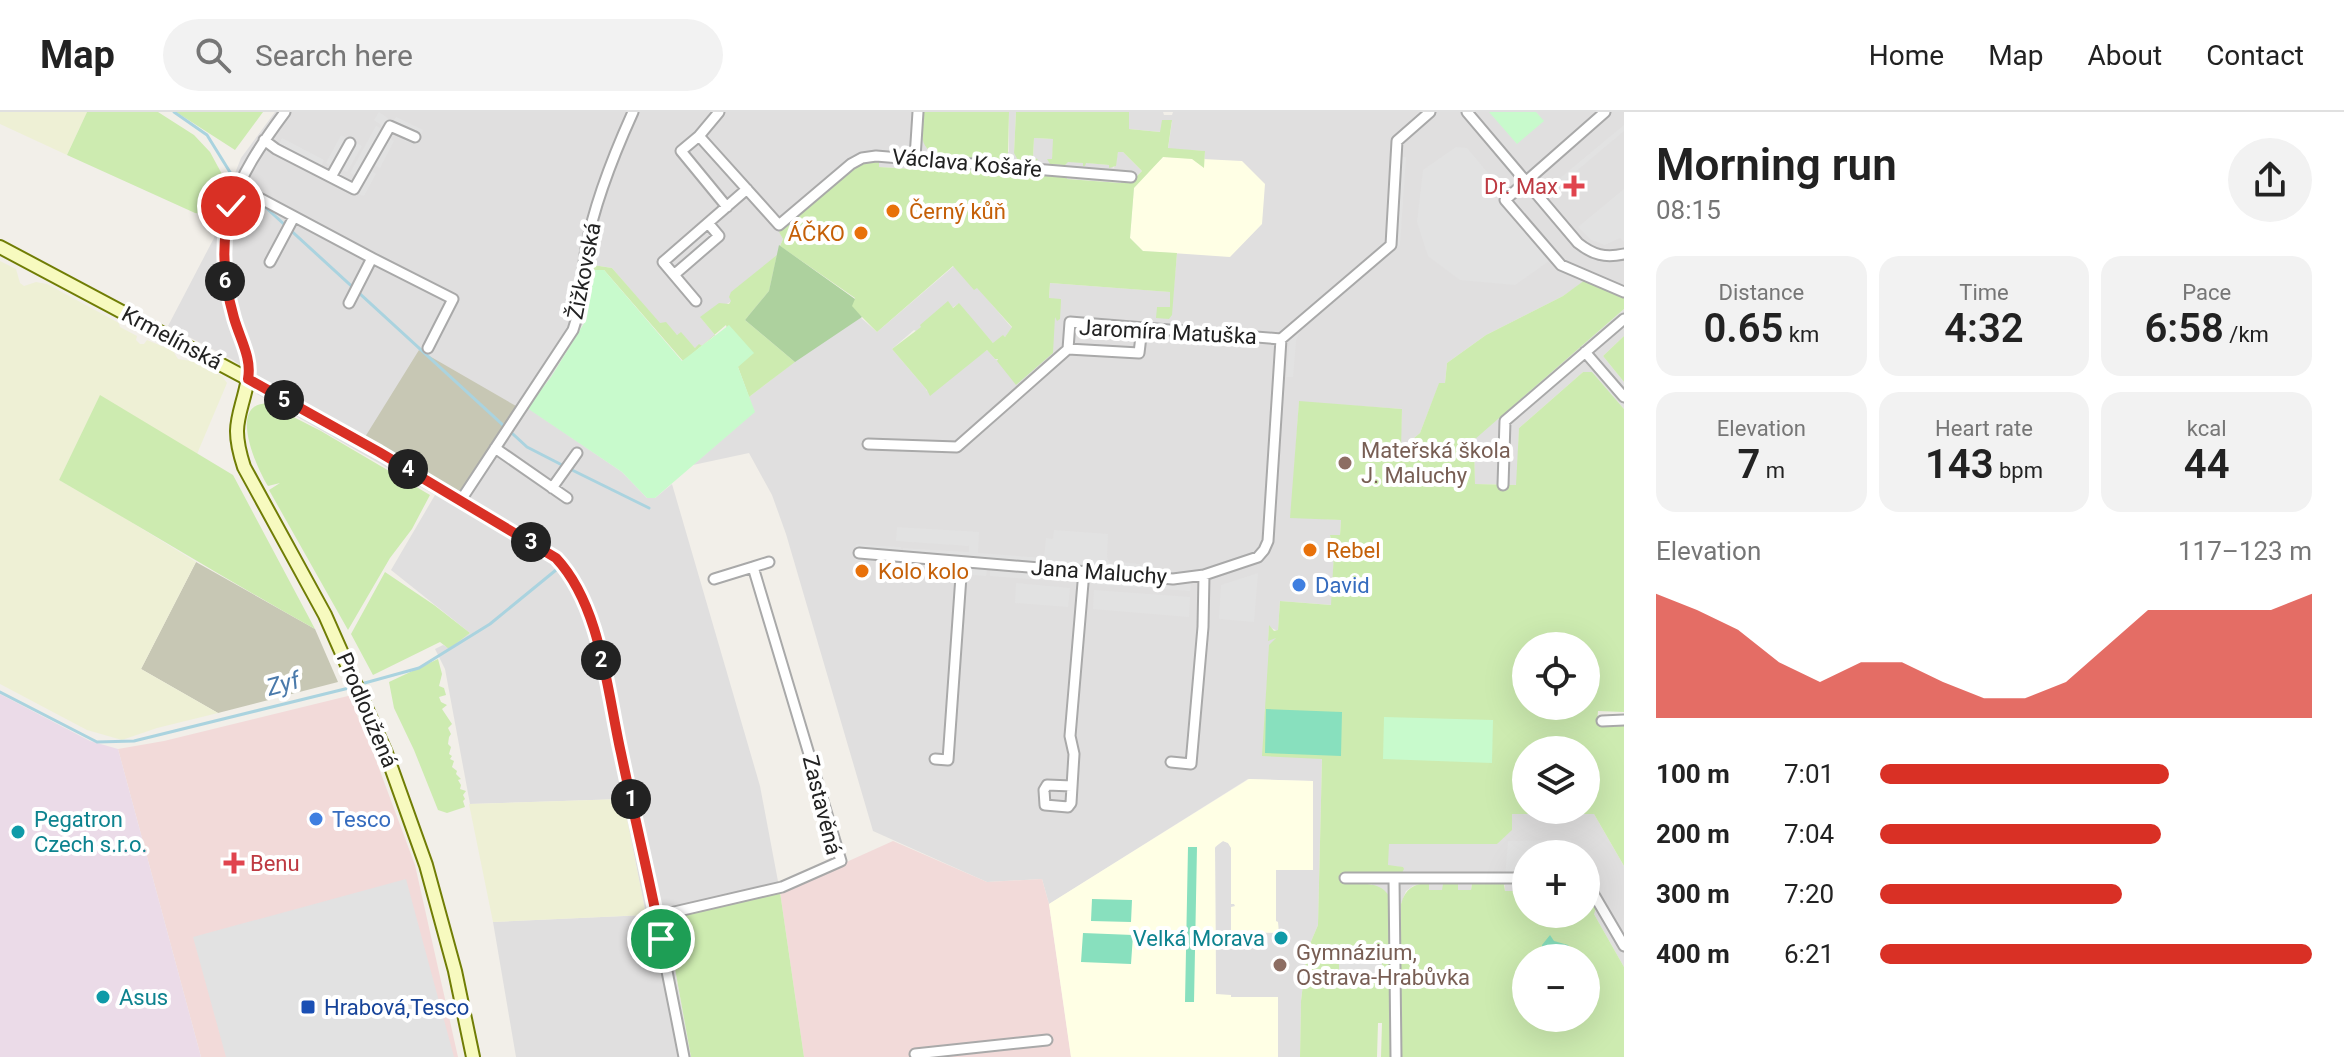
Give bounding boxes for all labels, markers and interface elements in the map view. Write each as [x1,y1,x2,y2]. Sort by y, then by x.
search box [163,19,723,91]
text: Map [40,33,115,77]
icon: search [191,33,235,77]
text: Search here [255,38,413,73]
text: Home [1869,39,1944,72]
text: Map [1988,39,2044,72]
text: About [2088,39,2162,72]
text: Contact [2206,39,2304,72]
button: share [2228,138,2312,222]
text: Morning run [1656,139,1897,191]
street label: Václava Košaře [891,144,1043,182]
pin [197,172,265,240]
place label: Dr. Max [1484,174,1558,199]
marker: Dr. Max [1565,177,1583,195]
icon: check [209,184,253,228]
text: 08:15 [1656,195,1721,225]
place label: Černý kůň [909,198,1006,224]
marker: Černý kůň [884,202,902,220]
street label: Žižkovská [562,220,606,322]
place label: ÁČKO [788,220,845,246]
marker: ÁČKO [852,224,870,242]
pin: 6 [205,261,245,301]
text: 6 [219,268,231,293]
text: Distance [1719,280,1804,305]
text: Time [1959,280,2009,305]
text: Pace [2182,280,2231,305]
street label: Krmelínská [118,301,226,375]
text: 0.65 [1703,305,1783,352]
text: 4:32 [1944,305,2024,352]
text: 6:58 [2144,305,2224,352]
street label: Jaromíra Matuška [1078,315,1258,349]
text: km [1783,322,1819,347]
text: /km [2224,322,2269,347]
pin: 5 [264,380,304,420]
text: 5 [278,387,290,412]
text: Elevation [1717,416,1806,441]
text: Heart rate [1935,416,2033,441]
text: kcal [2187,416,2227,441]
place label: Mateřská škola J. Maluchy [1361,438,1511,488]
text: 7 [1738,441,1760,488]
text: 143 [1925,441,1994,488]
text: 44 [2184,441,2230,488]
pin: 4 [388,449,428,489]
marker: Mateřská škola J. Maluchy [1336,454,1354,472]
text: 4 [402,456,414,481]
text: m [1760,458,1785,483]
text: bpm [1994,458,2043,483]
pin: 3 [511,522,551,562]
text: 3 [525,529,537,554]
text: Elevation [1656,536,1761,566]
text: 117–123 m [2178,536,2312,566]
place label: Rebel [1326,538,1381,563]
marker: Rebel [1301,541,1319,559]
street label: Jana Maluchy [1030,555,1168,589]
place label: Kolo kolo [878,559,969,584]
marker: Kolo kolo [853,562,871,580]
place label: David [1315,573,1370,598]
marker: David [1290,576,1308,594]
map controls [1512,632,1600,1032]
button: locate [1512,632,1600,720]
pin: 2 [581,640,621,680]
text: 2 [595,647,607,672]
street label: Prodloužená [332,649,402,771]
water label: Zyf [263,666,304,702]
button: layers [1512,736,1600,824]
street label: Zastavěná [798,753,846,857]
text: 100 m [1656,759,1730,789]
text: 7:01 [1784,759,1834,789]
pin: 1 [611,779,651,819]
text: 1 [625,786,637,811]
place label: Pegatron Czech s.r.o. [34,807,147,857]
place label: Tesco [332,807,391,832]
marker: Tesco [307,810,325,828]
text: 200 m [1656,819,1730,849]
text: 7:04 [1784,819,1834,849]
marker: Pegatron Czech s.r.o. [9,823,27,841]
button: + [1512,840,1600,928]
place label: Benu [250,851,300,876]
marker: Benu [225,854,243,872]
text: 300 m [1656,879,1730,909]
text: 7:20 [1784,879,1834,909]
pin [627,905,695,973]
icon: arrive [639,917,683,961]
place label: Velká Morava [1133,926,1265,951]
marker: Velká Morava [1272,929,1290,947]
text: 400 m [1656,939,1730,969]
text: 6:21 [1784,939,1834,969]
place label: Gymnázium, Ostrava-Hrabůvka [1296,940,1470,990]
button: − [1512,944,1600,1032]
marker: Gymnázium, Ostrava-Hrabůvka [1271,956,1289,974]
place label: Asus [119,985,168,1010]
marker: Asus [94,988,112,1006]
place label: Hrabová,Tesco [324,995,469,1020]
marker: Hrabová,Tesco [299,998,317,1016]

